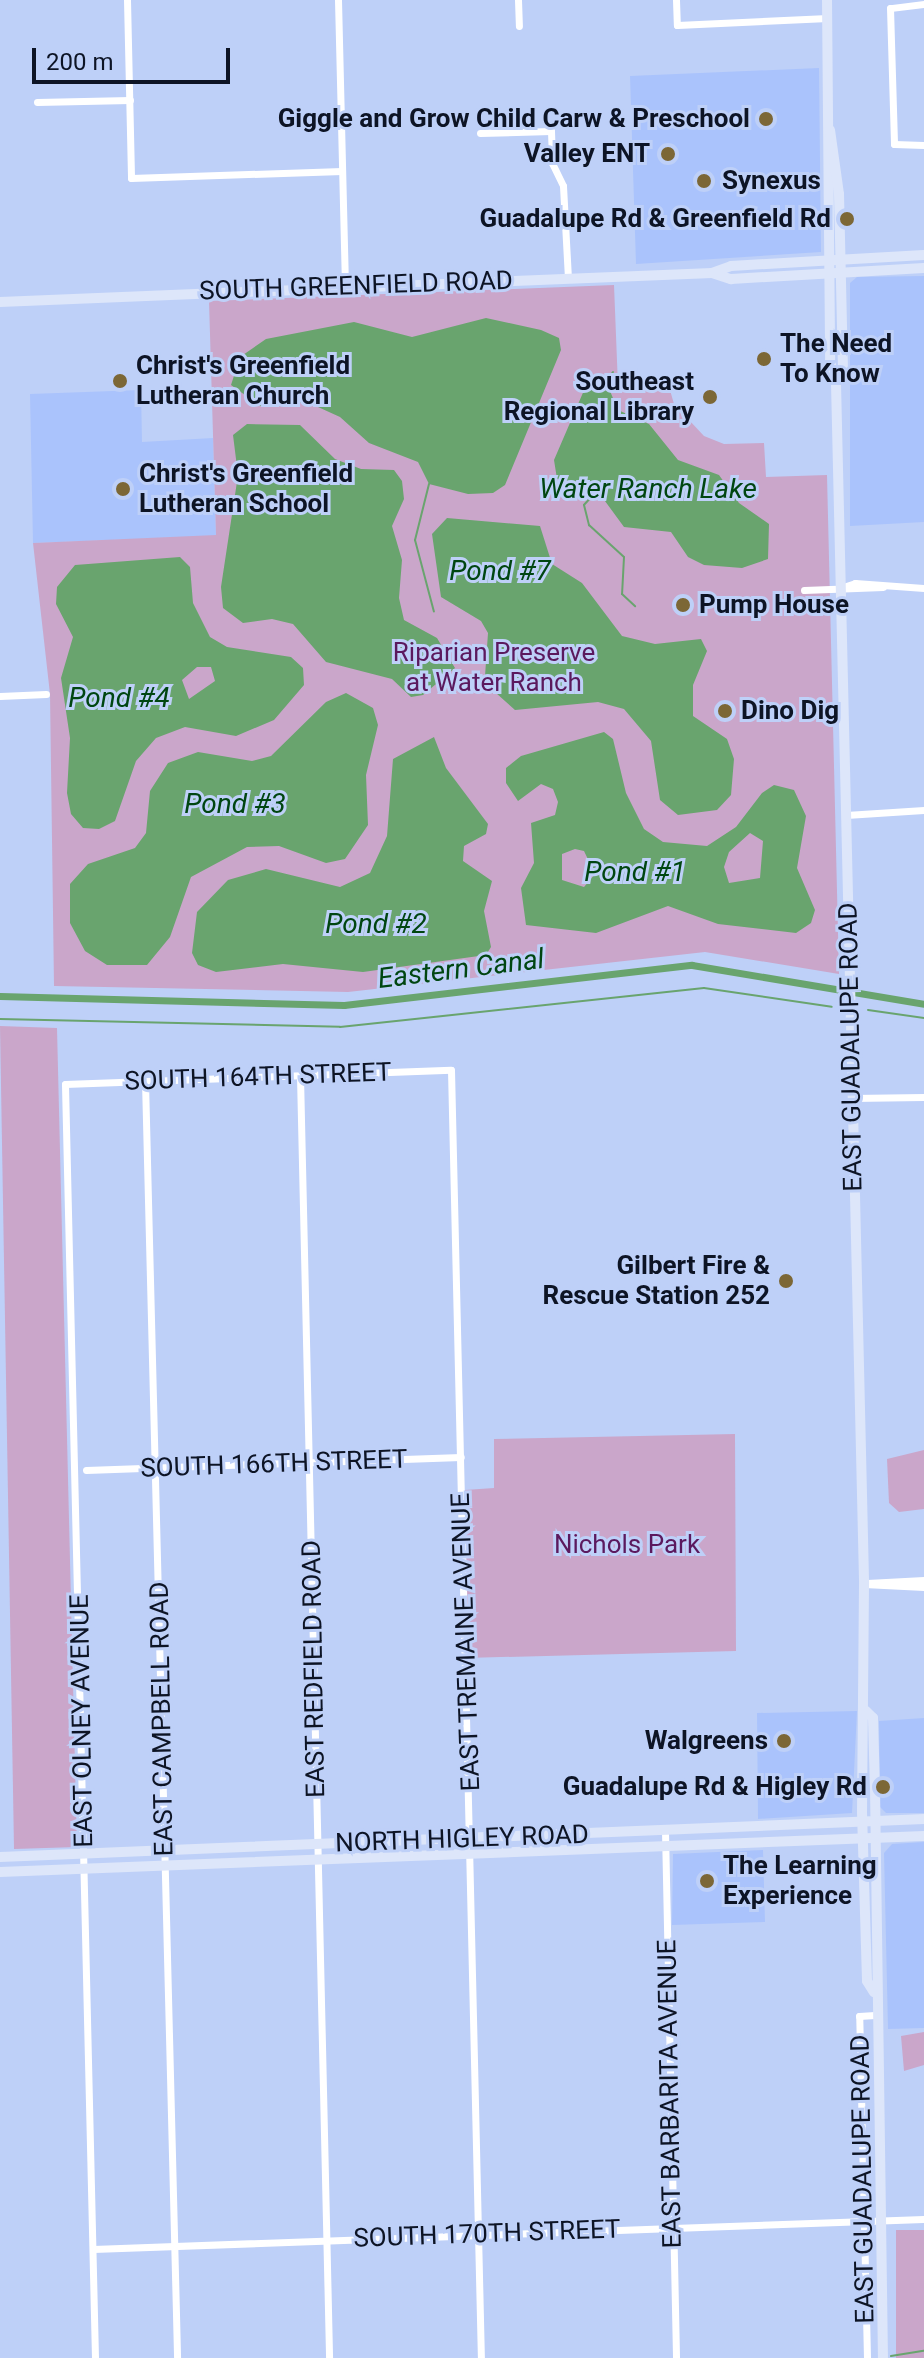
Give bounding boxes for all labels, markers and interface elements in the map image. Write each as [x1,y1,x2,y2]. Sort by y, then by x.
scale bar [36,32,234,82]
text: 200 m [46,48,113,76]
place label: Giggle and Grow Child Carw & Preschool [278,103,750,135]
marker: Giggle and Grow Child Carw & Preschool [757,110,775,128]
place label: Valley ENT [524,138,650,170]
marker: Valley ENT [657,143,679,165]
place label: Synexus [722,165,821,197]
marker: Synexus [693,170,715,192]
place label: Guadalupe Rd & Greenfield Rd [480,203,831,235]
marker: Guadalupe Rd & Greenfield Rd [838,210,856,228]
street label: SOUTH GREENFIELD ROAD [199,265,513,307]
place label: The Need To Know [780,328,892,390]
place label: Christ's Greenfield Lutheran Church [136,350,350,412]
marker: The Need To Know [755,350,773,368]
place label: Southeast Regional Library [504,366,694,428]
marker: Christ's Greenfield Lutheran Church [111,372,129,390]
marker: Southeast Regional Library [701,388,719,406]
place label: Christ's Greenfield Lutheran School [139,458,353,520]
water label: Water Ranch Lake [539,472,757,506]
marker: Christ's Greenfield Lutheran School [114,480,132,498]
water label: Pond #7 [449,554,551,588]
place label: Pump House [699,589,849,621]
marker: Pump House [674,596,692,614]
park label: Riparian Preserve at Water Ranch [393,637,595,698]
water label: Pond #4 [68,681,170,715]
place label: Dino Dig [741,695,839,727]
marker: Dino Dig [716,702,734,720]
water label: Pond #3 [184,787,286,821]
water label: Pond #1 [584,855,686,889]
street label: EAST GUADALUPE ROAD [833,902,869,1192]
water label: Pond #2 [325,907,427,941]
water label: Eastern Canal [376,942,546,996]
street label: SOUTH 164TH STREET [124,1057,392,1097]
place label: Gilbert Fire & Rescue Station 252 [542,1250,770,1312]
marker: Gilbert Fire & Rescue Station 252 [777,1272,795,1290]
street label: SOUTH 166TH STREET [140,1444,408,1484]
street label: EAST TREMAINE AVENUE [445,1492,487,1792]
park label: Nichols Park [554,1529,700,1561]
street label: EAST REDFIELD ROAD [296,1540,332,1798]
street label: EAST CAMPBELL ROAD [144,1581,180,1857]
street label: EAST OLNEY AVENUE [64,1594,100,1848]
place label: Walgreens [645,1725,768,1757]
marker: Walgreens [775,1732,793,1750]
place label: Guadalupe Rd & Higley Rd [563,1771,867,1803]
marker: Guadalupe Rd & Higley Rd [874,1778,892,1796]
street label: NORTH HIGLEY ROAD [335,1819,589,1859]
place label: The Learning Experience [723,1850,877,1912]
marker: The Learning Experience [698,1872,716,1890]
street label: EAST BARBARITA AVENUE [652,1939,688,2249]
street label: EAST GUADALUPE ROAD [845,2034,881,2324]
street label: SOUTH 170TH STREET [353,2214,621,2254]

